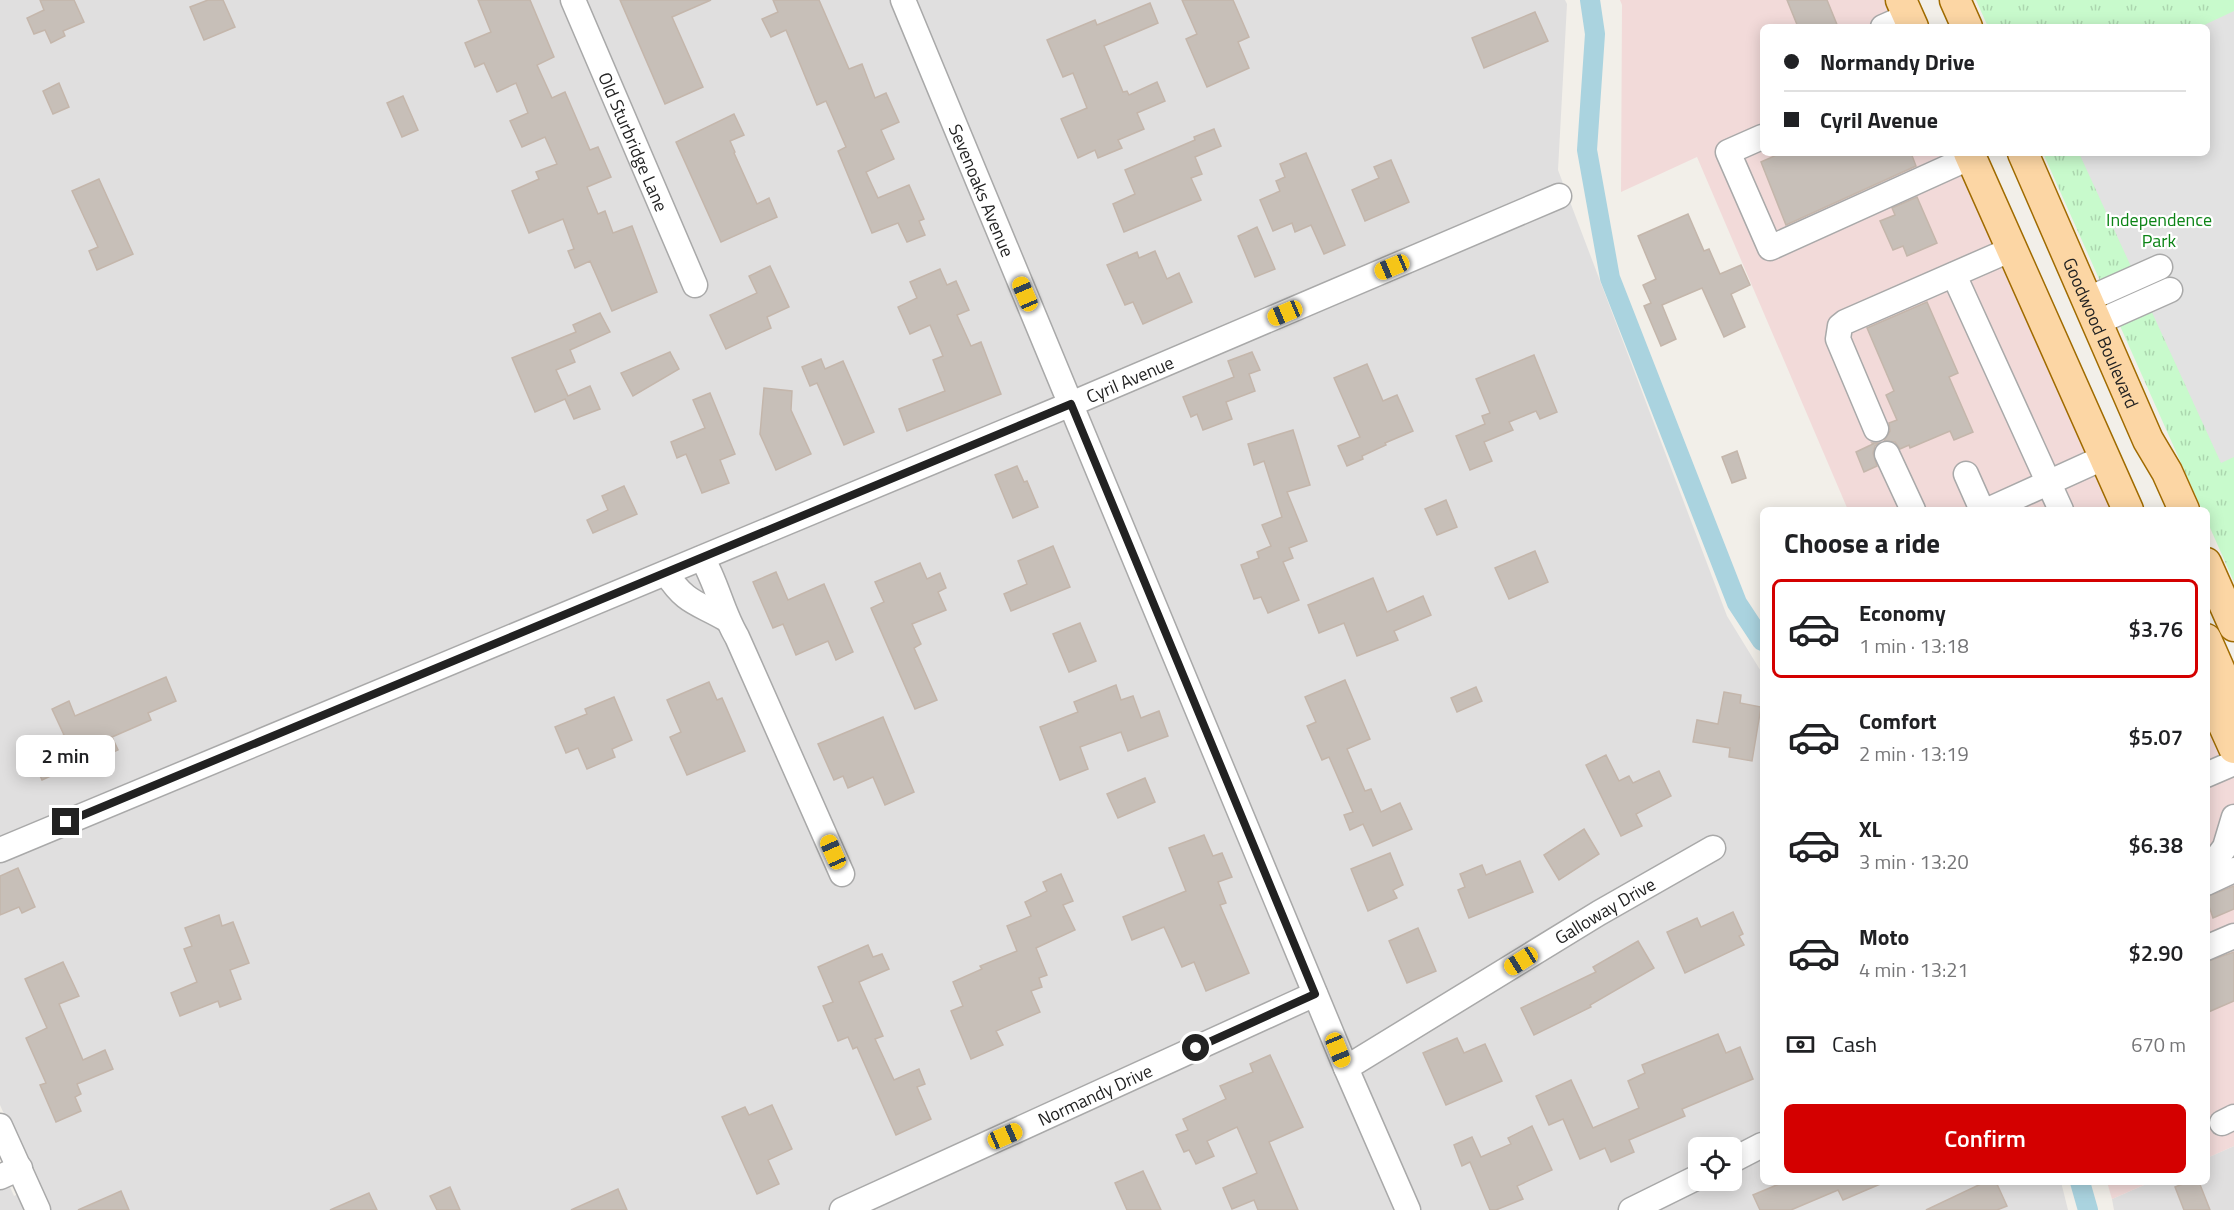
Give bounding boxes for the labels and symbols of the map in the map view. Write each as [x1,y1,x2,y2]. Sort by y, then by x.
street label: Old Sturbridge Lane [592,68,675,215]
street label: Sevenoaks Avenue [942,120,1022,261]
park label: Independence Park [2106,206,2212,254]
car [1372,252,1412,282]
street label: Goodwood Boulevard [2057,253,2146,412]
car [1010,274,1040,314]
car [1265,298,1305,328]
street label: Cyril Avenue [1082,348,1178,410]
callout: 2 min [16,735,116,777]
route end [52,808,79,835]
car [817,832,849,872]
street label: Galloway Drive [1549,870,1660,951]
car [1501,944,1541,978]
car [1323,1030,1353,1070]
route start [1182,1034,1209,1061]
street label: Normandy Drive [1033,1057,1157,1132]
car [985,1120,1025,1152]

